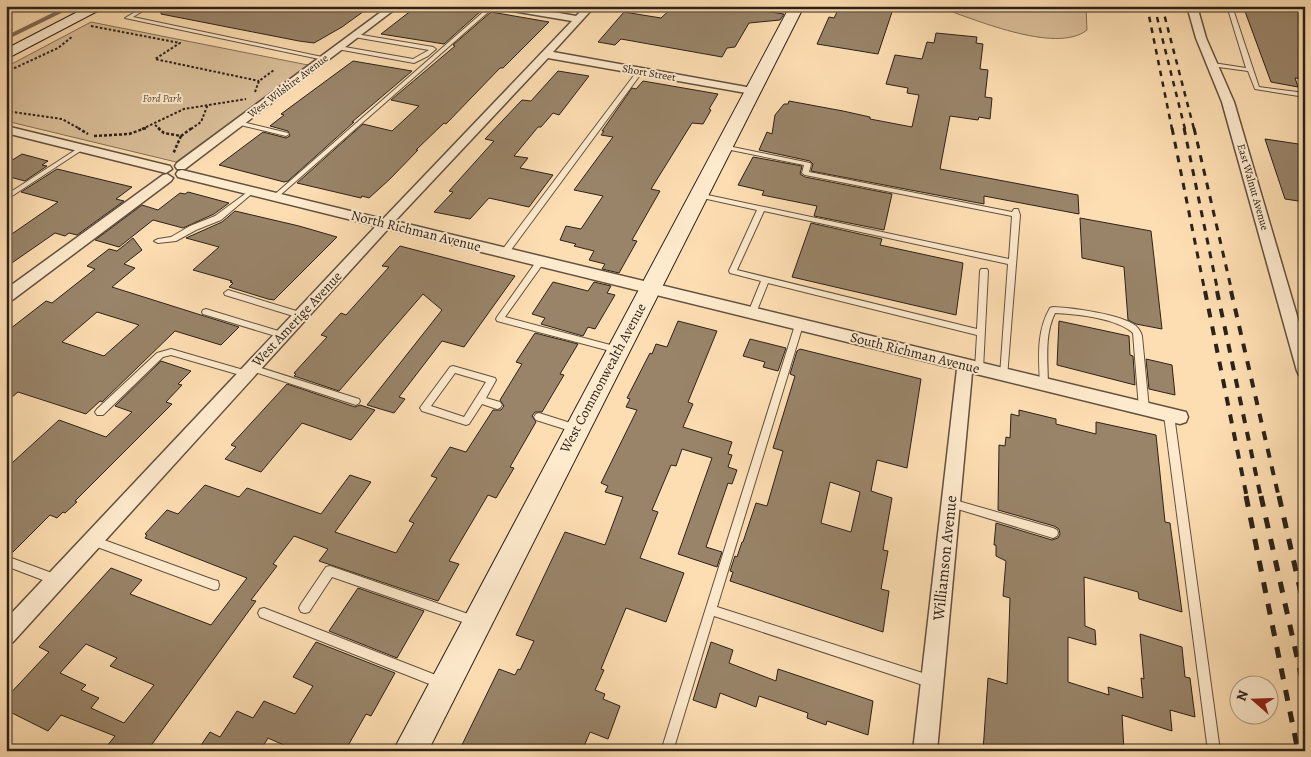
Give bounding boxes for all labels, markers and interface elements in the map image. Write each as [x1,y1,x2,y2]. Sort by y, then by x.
street label: West Wilshire Avenue [244,51,332,122]
street label: Short Street [621,61,677,85]
park label: Ford Park [142,91,182,106]
street label: East Walnut Avenue [1233,142,1273,232]
street label: North Richman Avenue [349,206,483,256]
street label: West Amerige Avenue [247,267,346,372]
street label: West Commonwealth Avenue [555,300,651,457]
street label: South Richman Avenue [848,328,982,378]
street label: Williamson Avenue [927,494,963,623]
north arrow [1228,674,1278,724]
text: N [1232,688,1253,704]

